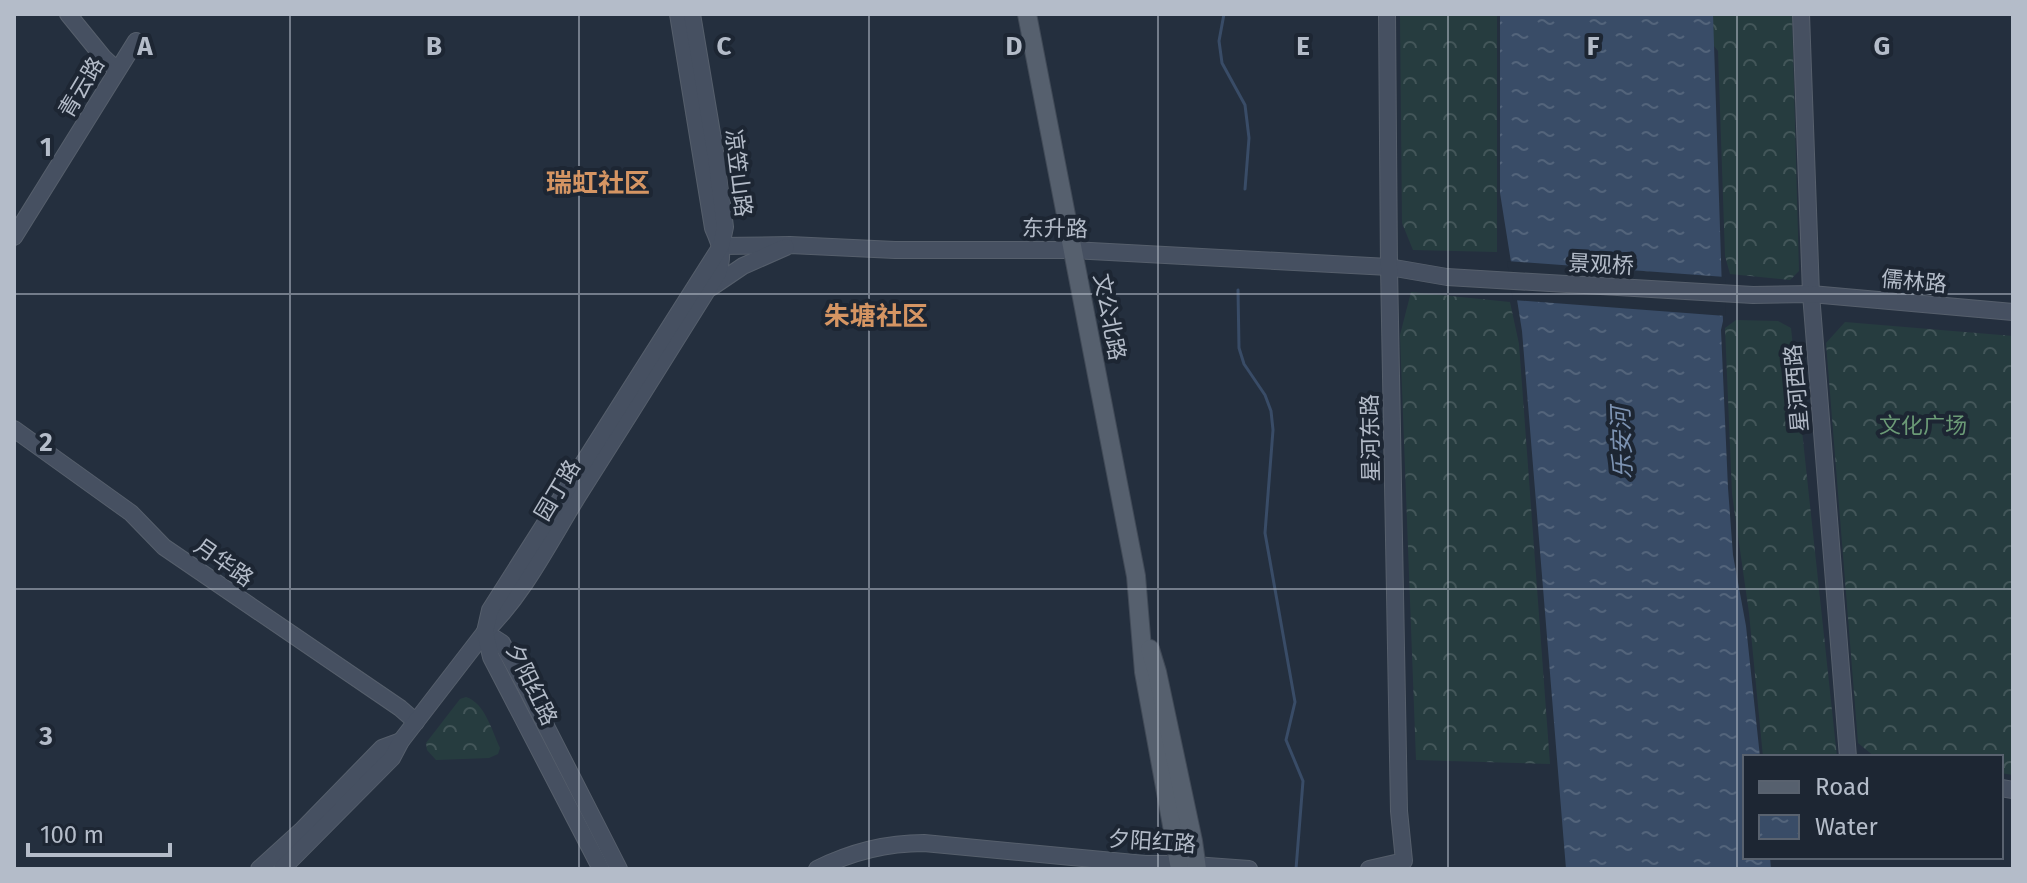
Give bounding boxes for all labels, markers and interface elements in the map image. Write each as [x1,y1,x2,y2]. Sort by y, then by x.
text: A [136,31,153,62]
text: B [426,31,442,62]
text: C [717,31,732,62]
text: D [1006,31,1023,62]
text: E [1296,31,1310,62]
text: F [1587,31,1600,62]
text: G [1874,31,1890,62]
street label: 青云路 [53,52,110,123]
street label: 凉笠山路 [720,128,757,218]
text: 1 [40,132,52,163]
district label: 瑞虹社区 [546,168,650,199]
street label: 东升路 [1022,214,1088,243]
street label: 景观桥 [1567,249,1635,280]
street label: 儒林路 [1880,265,1948,298]
street label: 文公北路 [1088,271,1131,363]
district label: 朱塘社区 [824,301,928,332]
street label: 星河西路 [1779,343,1814,433]
street label: 星河东路 [1356,394,1385,482]
water label: 乐安河 [1607,403,1637,479]
park label: 文化广场 [1879,412,1967,439]
text: 2 [39,427,53,458]
street label: 园丁路 [529,455,586,526]
street label: 月华路 [189,532,258,592]
street label: 夕阳红路 [500,639,563,730]
text: 3 [38,721,53,752]
legend [1743,755,2003,859]
text: Road [1815,773,1870,801]
scale bar [28,807,170,857]
text: Water [1815,813,1879,841]
text: 100 m [40,821,104,849]
street label: 夕阳红路 [1107,825,1197,858]

